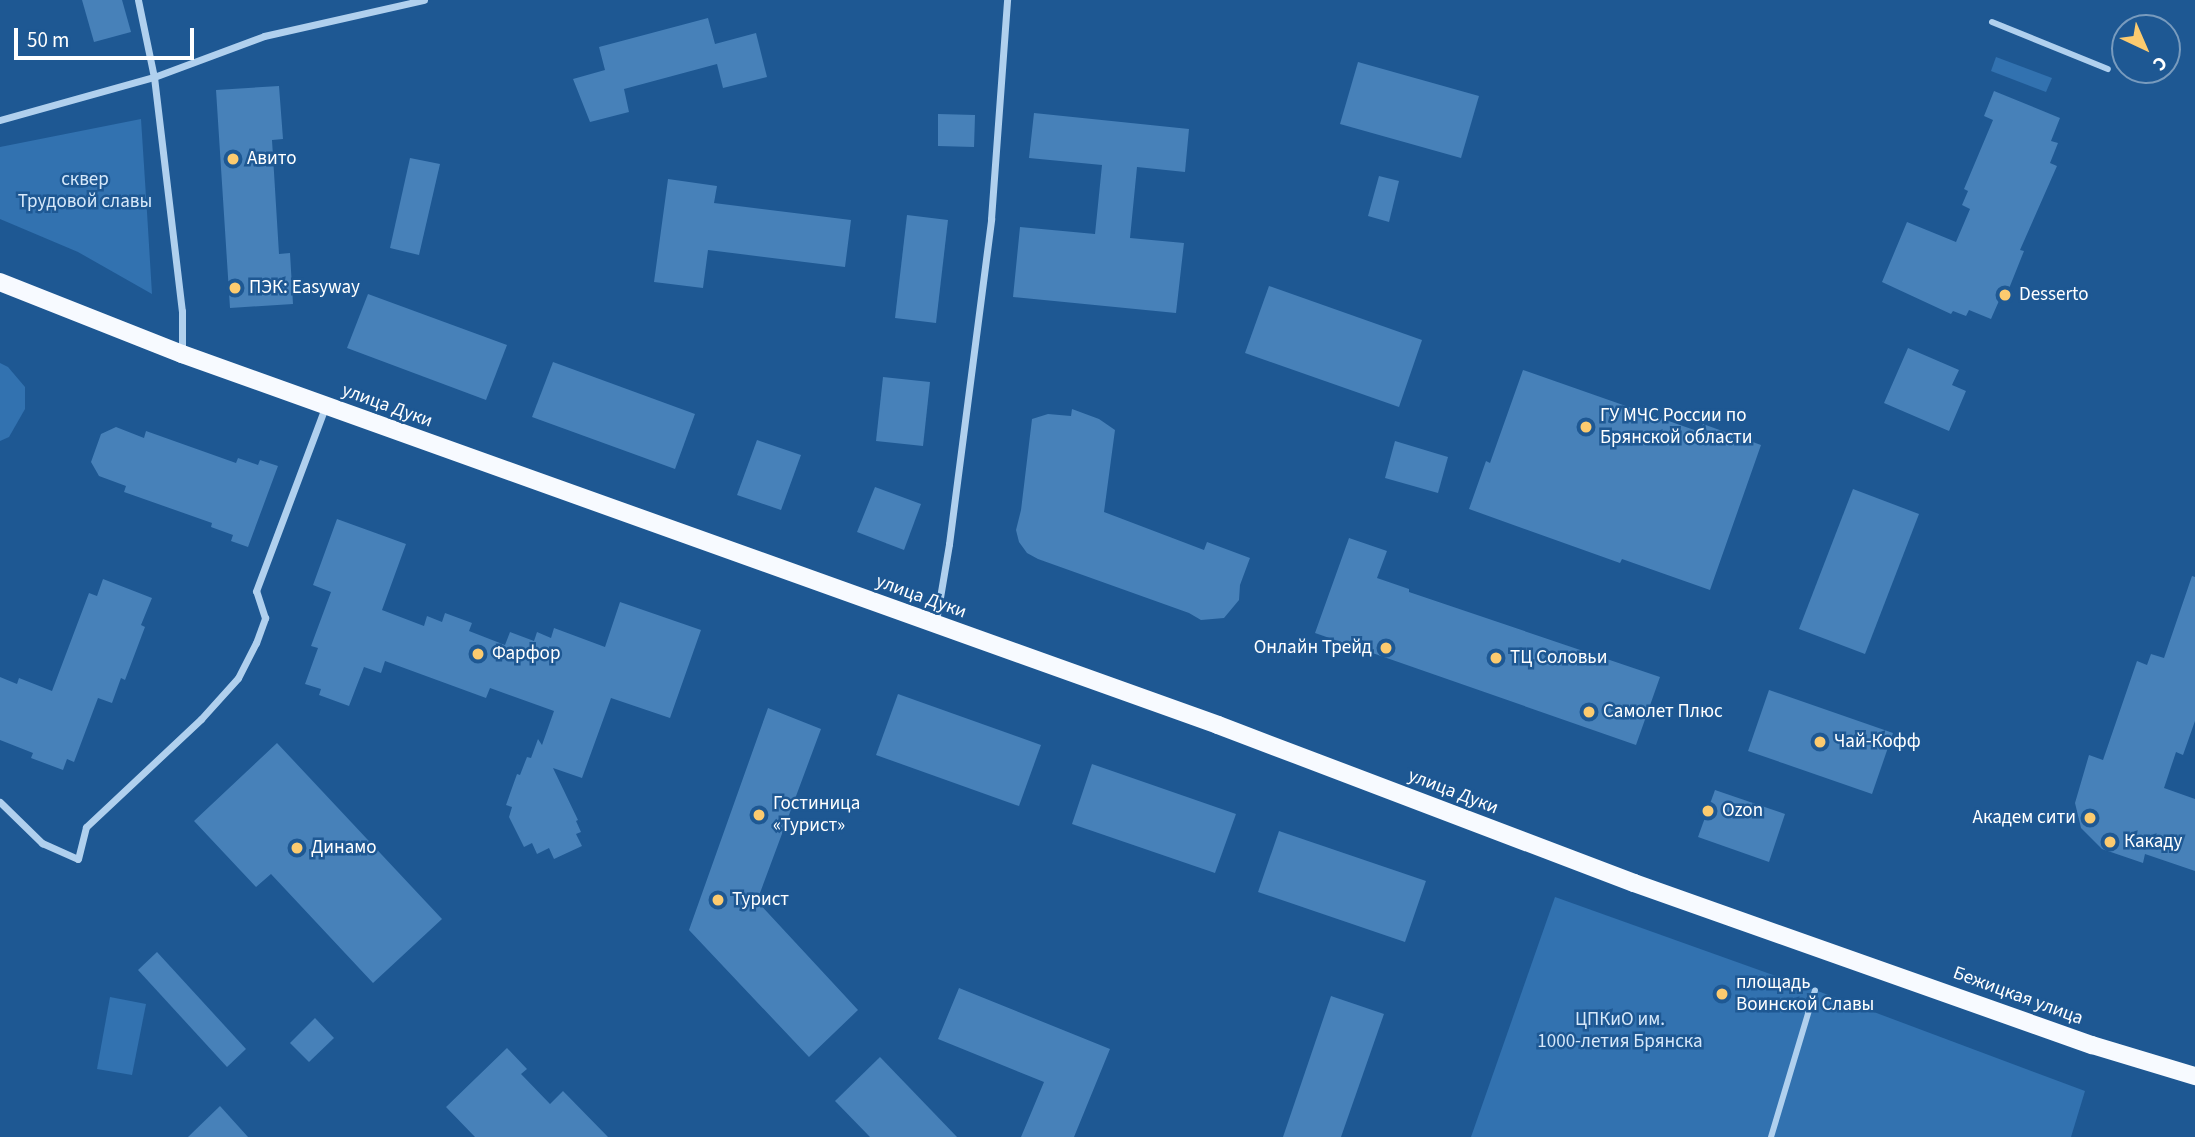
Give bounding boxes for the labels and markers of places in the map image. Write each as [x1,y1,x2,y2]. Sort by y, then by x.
place label: Авито [247,148,297,170]
marker: Авито [225,151,241,167]
place label: ПЭК: Easyway [249,277,360,299]
marker: ПЭК: Easyway [227,280,243,296]
place label: Desserto [2019,284,2089,306]
marker: Desserto [1997,287,2013,303]
place label: ГУ МЧС России по Брянской области [1600,405,1753,449]
marker: ГУ МЧС России по Брянской области [1578,419,1594,435]
place label: Онлайн Трейд [1254,637,1372,659]
marker: Онлайн Трейд [1378,640,1394,656]
place label: Фарфор [492,643,560,665]
marker: Фарфор [470,646,486,662]
place label: ТЦ Соловьи [1510,647,1607,669]
marker: ТЦ Соловьи [1488,650,1504,666]
place label: Самолет Плюс [1603,701,1723,723]
marker: Самолет Плюс [1581,704,1597,720]
place label: Чай-Кофф [1834,731,1921,753]
marker: Чай-Кофф [1812,734,1828,750]
place label: Гостиница «Турист» [773,793,860,837]
place label: Ozon [1722,800,1763,822]
marker: Ozon [1700,803,1716,819]
marker: Гостиница «Турист» [751,807,767,823]
place label: Академ сити [1973,807,2076,829]
marker: Академ сити [2082,810,2098,826]
place label: Какаду [2124,831,2182,853]
marker: Какаду [2102,834,2118,850]
place label: Динамо [311,837,377,859]
marker: Динамо [289,840,305,856]
place label: Турист [732,889,789,911]
marker: Турист [710,892,726,908]
place label: площадь Воинской Славы [1736,972,1874,1016]
marker: площадь Воинской Славы [1714,986,1730,1002]

